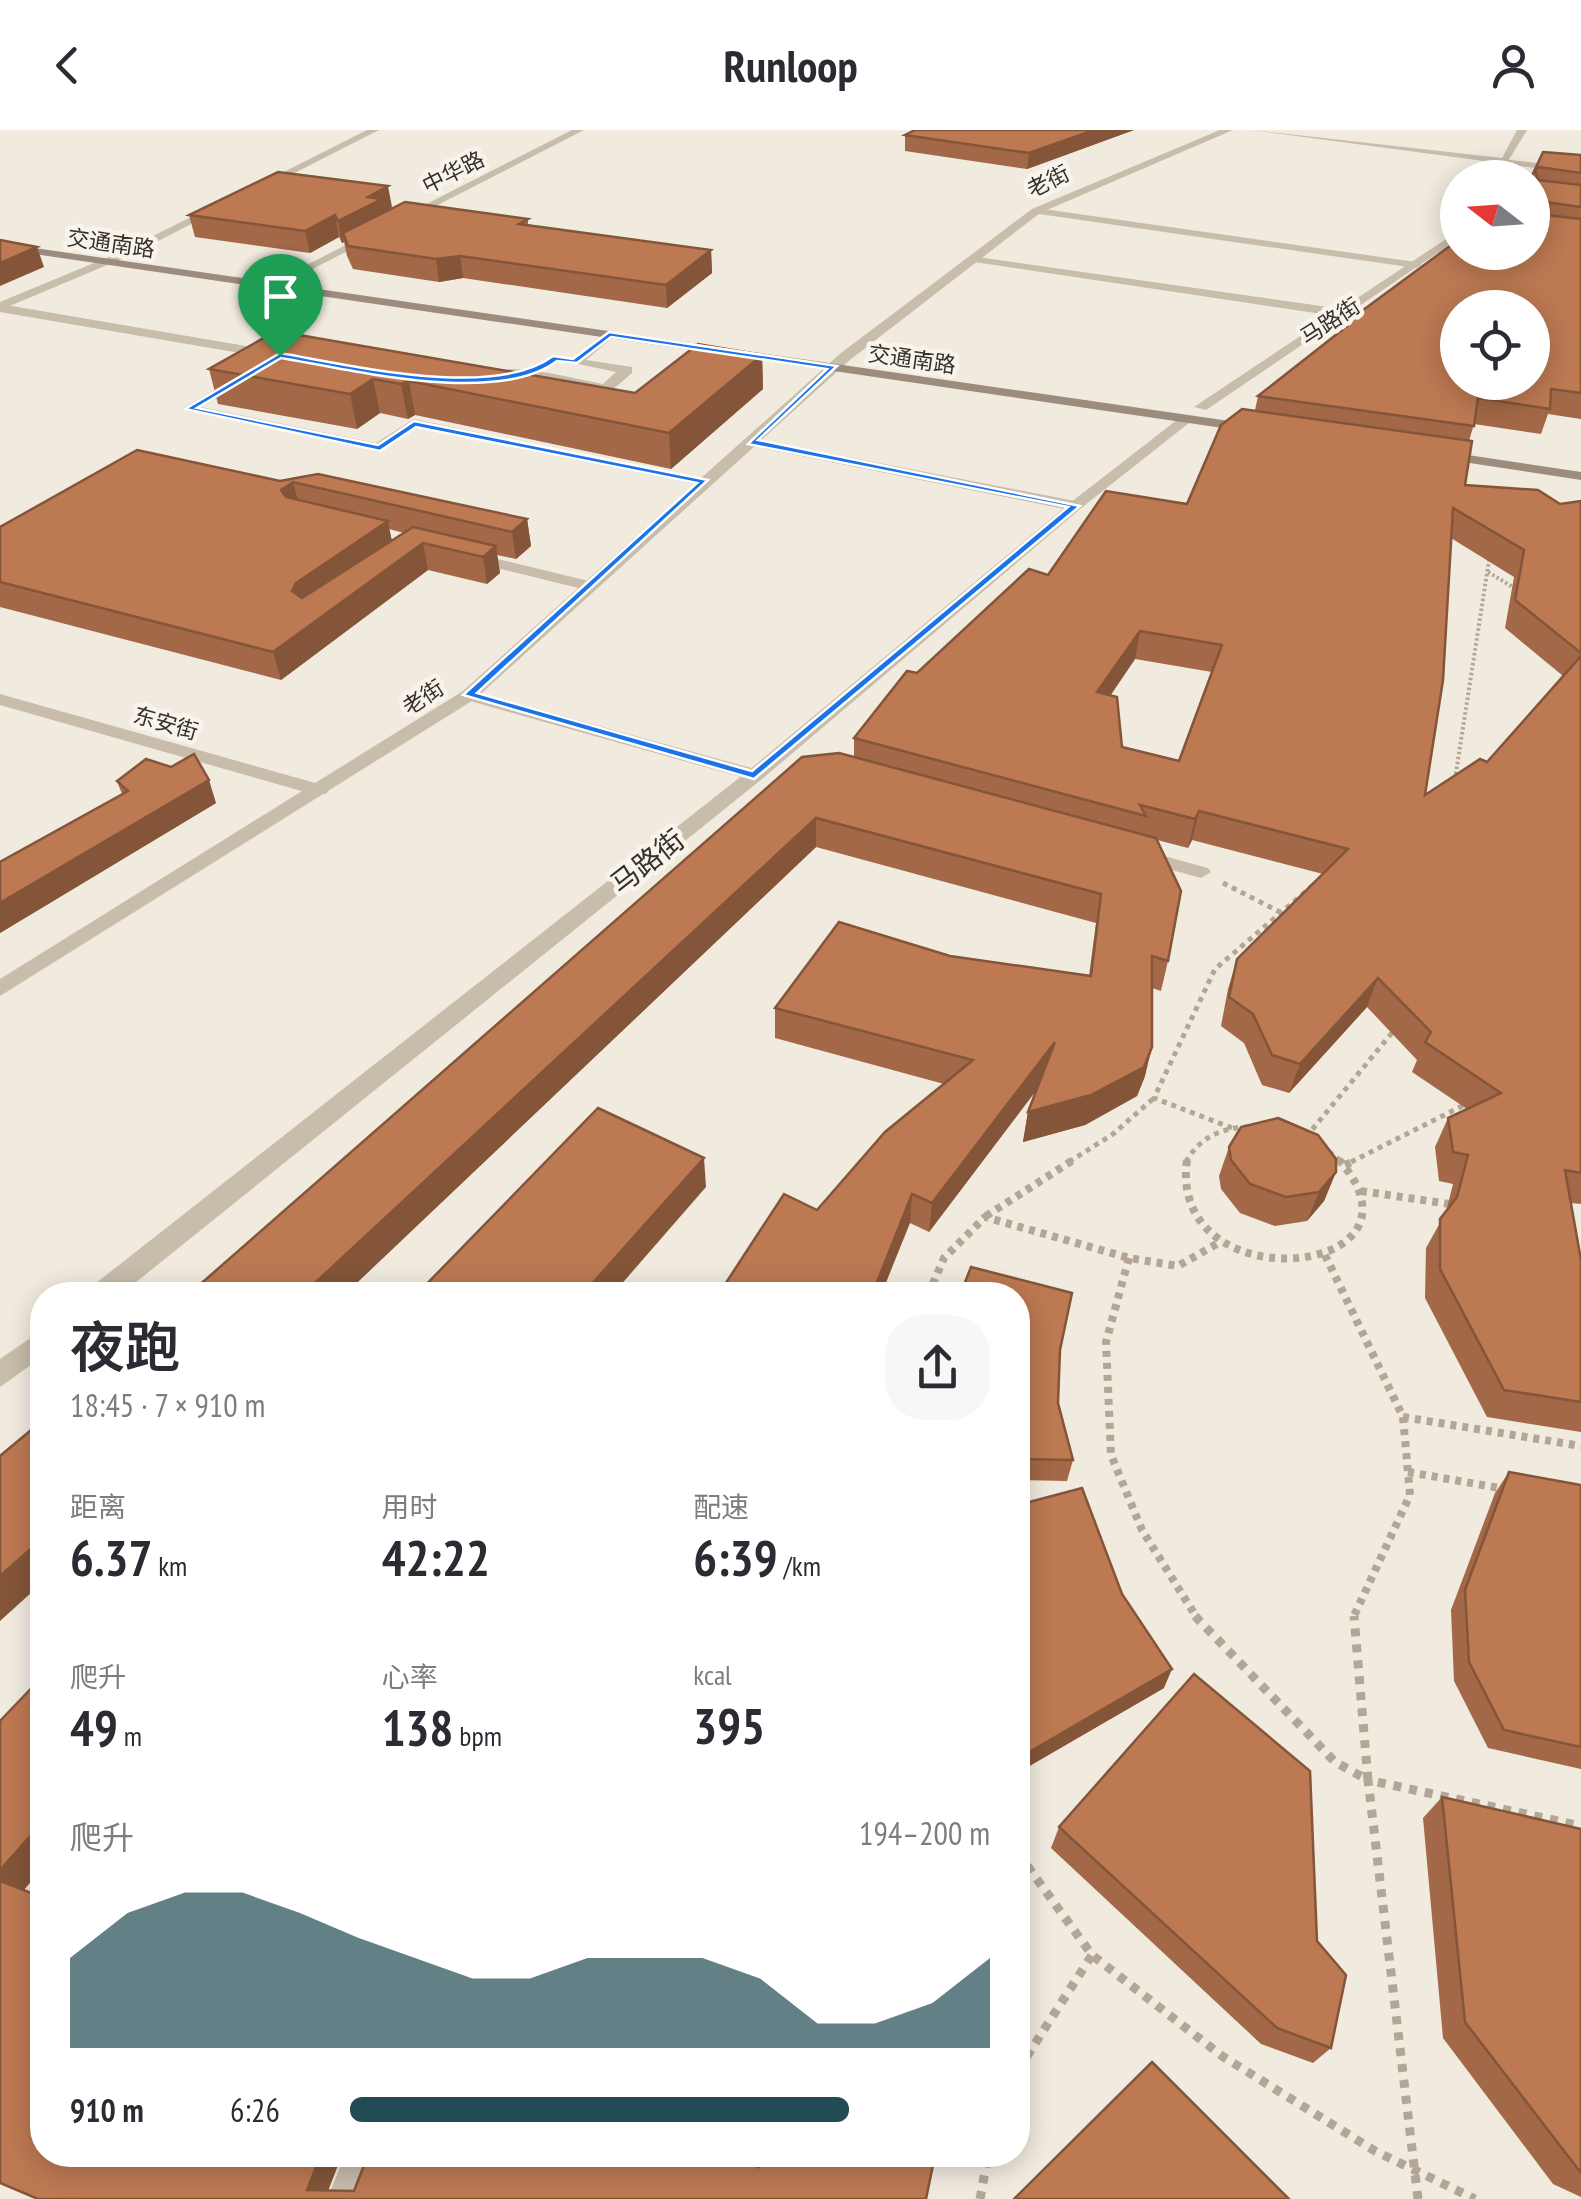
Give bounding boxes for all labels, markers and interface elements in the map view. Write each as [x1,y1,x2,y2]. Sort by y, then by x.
text: Runloop [723,36,858,94]
icon: back [40,38,95,93]
icon: person [1486,38,1541,93]
street label: 中华路 [417,145,489,199]
street label: 老街 [1022,159,1074,203]
north arrow [1440,160,1550,270]
map controls [1440,160,1550,400]
street label: 交通南路 [65,223,157,263]
pin [238,254,323,357]
icon: arrive [253,269,308,324]
button: locate [1440,290,1550,400]
street label: 马路街 [1295,291,1365,351]
street label: 交通南路 [866,339,958,379]
street label: 老街 [397,673,449,721]
street label: 东安街 [130,700,202,746]
street label: 马路街 [603,821,691,901]
text: 夜跑 [70,1311,180,1382]
button: share [885,1315,990,1420]
text: 18:45 · 7 × 910 m [70,1384,265,1426]
text: 距离 [70,1488,126,1525]
text: 用时 [382,1488,438,1525]
text: 配速 [693,1488,749,1525]
text: 6.37 [70,1525,152,1590]
text: 42:22 [382,1525,490,1590]
text: 6:39 [693,1525,778,1590]
text: km [152,1547,187,1584]
text: /km [778,1547,821,1584]
text: kcal [693,1656,732,1693]
text: 爬升 [70,1658,126,1695]
text: 心率 [382,1658,438,1695]
text: 395 [693,1693,765,1758]
text: 49 [70,1695,118,1760]
text: 138 [382,1695,453,1760]
text: m [118,1717,142,1754]
text: bpm [453,1717,502,1754]
text: 194–200 m [859,1812,990,1854]
text: 爬升 [70,1816,134,1858]
text: 910 m [70,2089,144,2131]
text: 6:26 [230,2089,280,2131]

